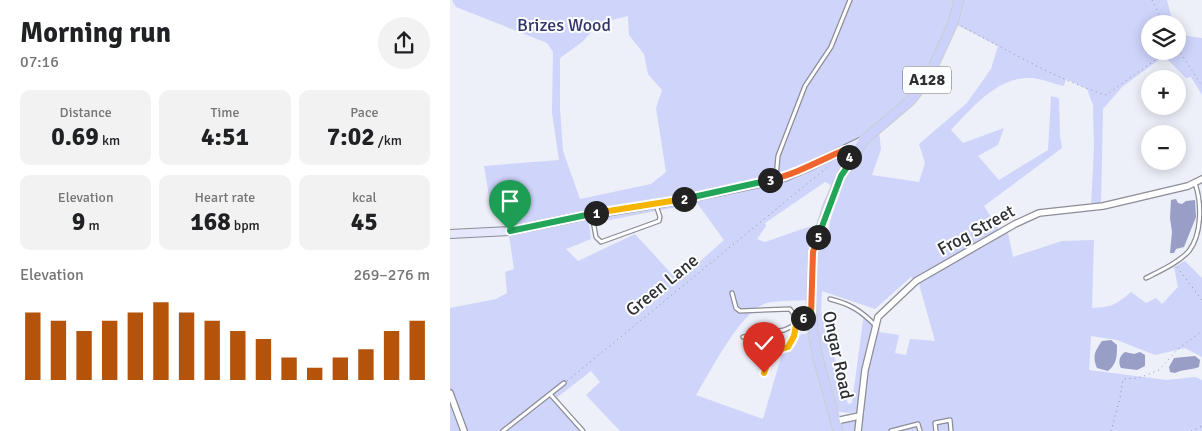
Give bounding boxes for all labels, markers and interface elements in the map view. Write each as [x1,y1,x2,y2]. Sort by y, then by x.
park label: Brizes Wood [517,14,611,36]
map controls [1141,15,1186,170]
button: layers [1141,15,1186,60]
text: Morning run [20,16,171,50]
button: share [378,17,430,69]
text: 07:16 [20,52,59,72]
road number: A128 [903,66,951,94]
button: + [1141,70,1186,115]
text: Distance [60,104,112,121]
text: Time [211,104,239,121]
text: Pace [350,104,378,121]
text: 0.69 [51,121,99,152]
text: 4:51 [201,121,249,152]
text: 7:02 [327,121,375,152]
button: − [1141,125,1186,170]
text: km [99,132,120,149]
text: /km [375,132,402,149]
pin: 4 [836,144,862,170]
text: 4 [846,149,853,166]
pin: 3 [758,168,782,192]
text: 3 [767,172,774,189]
pin [489,180,531,231]
pin: 2 [672,186,696,212]
icon: arrive [496,187,524,215]
text: Elevation [58,189,114,206]
text: Heart rate [195,189,255,206]
text: kcal [352,189,377,206]
text: 2 [681,191,688,208]
pin: 1 [584,200,608,226]
street label: Frog Street [934,200,1018,260]
text: 1 [593,205,600,222]
text: 9 [72,206,85,237]
text: 168 [190,206,231,237]
text: 45 [351,206,378,237]
text: m [85,217,100,234]
text: bpm [231,217,260,234]
pin: 5 [806,224,830,250]
text: 5 [815,229,822,246]
street label: Green Lane [621,249,703,321]
text: Elevation [20,265,84,285]
text: 269–276 m [353,265,430,285]
pin: 6 [790,306,816,330]
street label: Ongar Road [818,309,858,401]
text: 6 [800,310,807,327]
pin [743,322,785,373]
icon: check [750,329,778,357]

